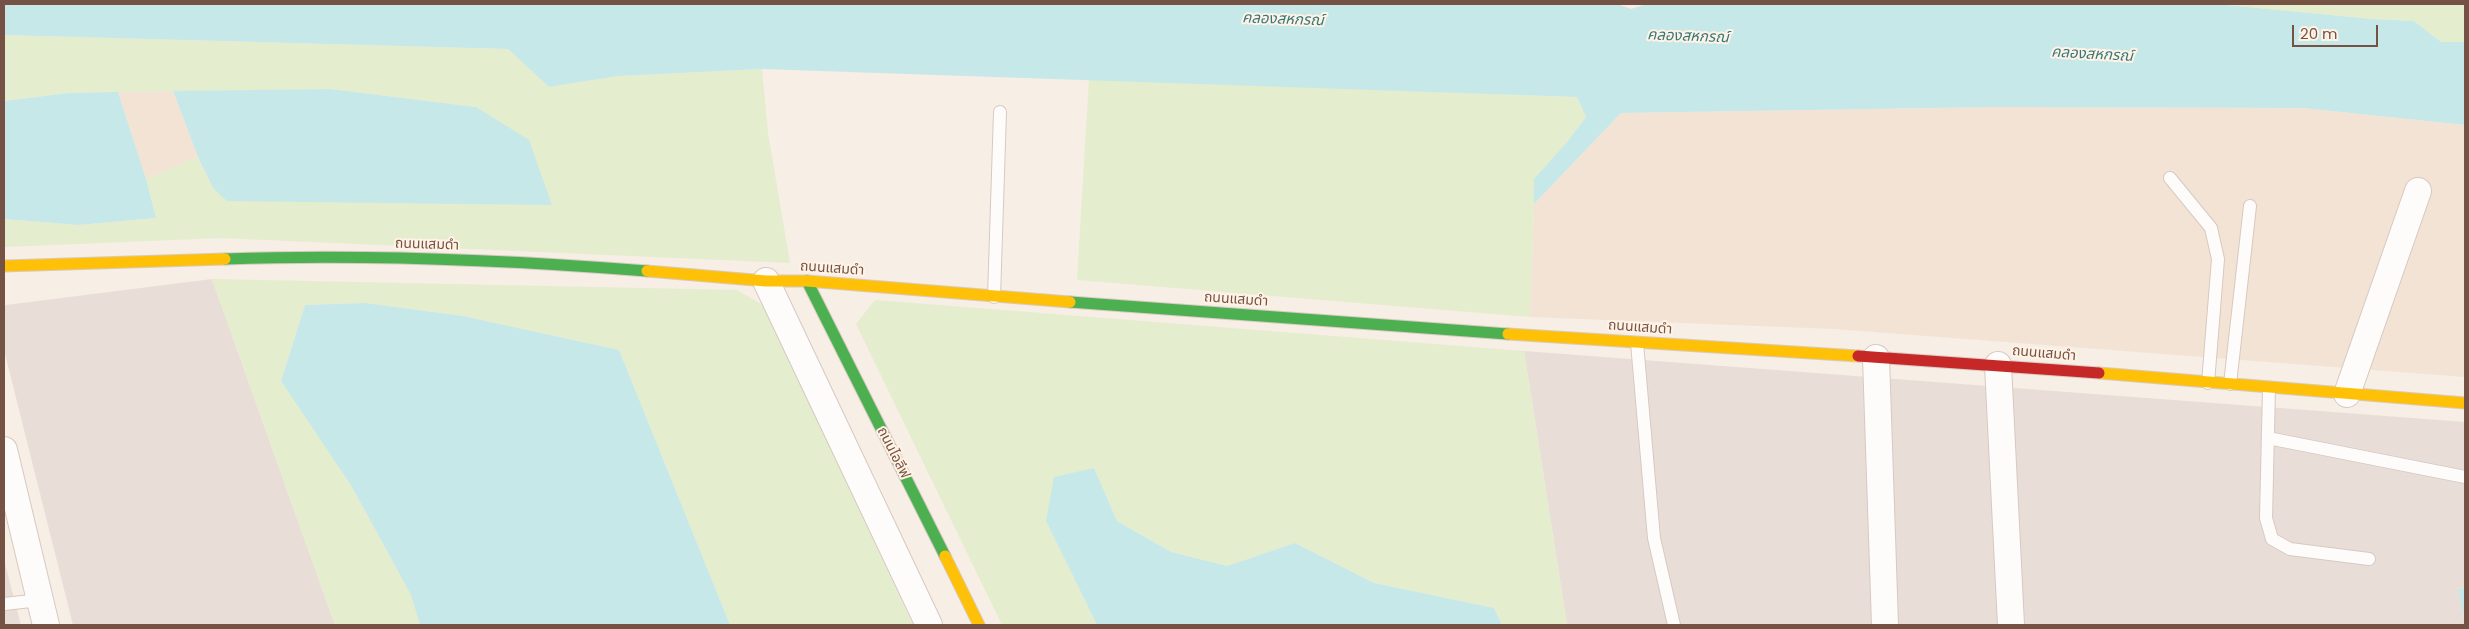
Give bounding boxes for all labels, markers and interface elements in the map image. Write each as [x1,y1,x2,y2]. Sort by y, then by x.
water label: คลองสหกรณ์ [1242,10,1324,30]
scale bar [2294,15,2380,47]
text: 20 m [2300,23,2338,44]
water label: คลองสหกรณ์ [1647,27,1729,47]
water label: คลองสหกรณ์ [2051,44,2133,66]
street label: ถนนแสมดำ [395,235,459,255]
street label: ถนนแสมดำ [799,258,865,280]
street label: ถนนแสมดำ [1203,289,1269,311]
street label: ถนนแสมดำ [1607,317,1673,339]
street label: ถนนแสมดำ [2011,343,2077,365]
street label: ถนนไอลีฟ [873,425,913,481]

